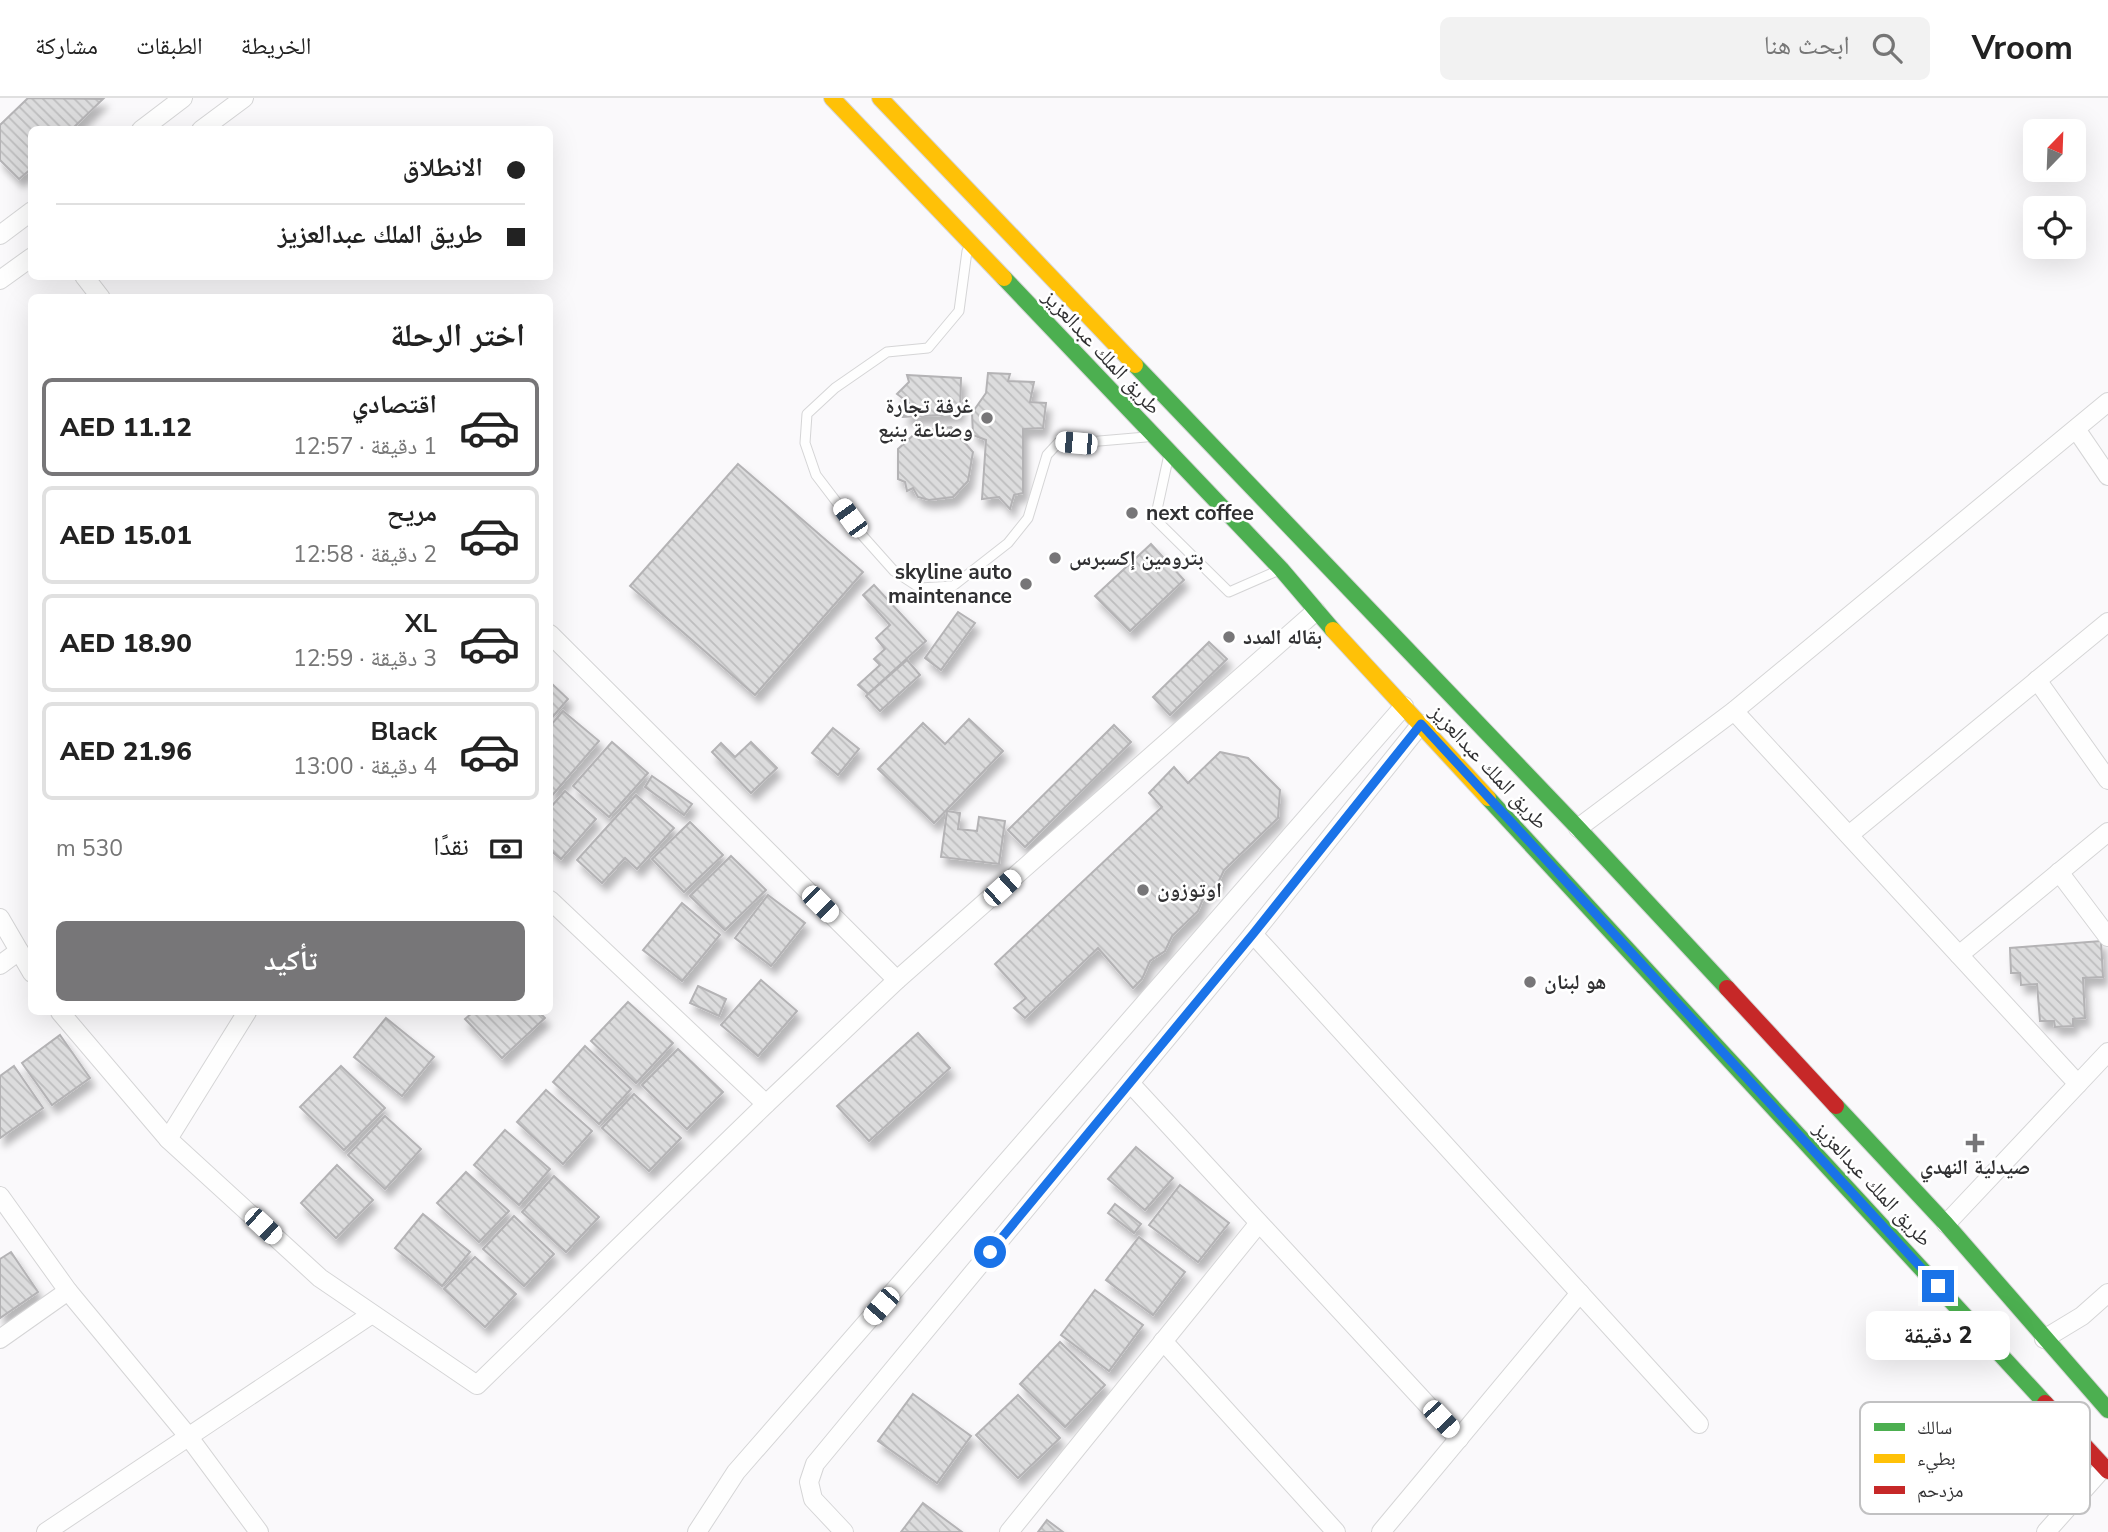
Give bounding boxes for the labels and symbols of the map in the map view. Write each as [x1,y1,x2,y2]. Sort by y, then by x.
north arrow [2023,119,2086,182]
street label: طريق الملك عبدالعزيز [1036,283,1167,421]
place label: غرفة تجارة وصناعة ينبع [878,392,973,444]
marker: غرفة تجارة وصناعة ينبع [979,410,995,426]
car [1055,431,1098,455]
car [830,495,871,541]
place label: next coffee [1146,499,1254,527]
marker: next coffee [1124,505,1140,521]
place label: بترومين إكسبرس [1069,544,1203,572]
marker: بترومين إكسبرس [1047,550,1063,566]
place label: skyline auto maintenance [888,558,1012,610]
marker: skyline auto maintenance [1018,576,1034,592]
place label: بقاله المدد [1243,623,1322,651]
marker: بقاله المدد [1221,629,1237,645]
street label: طريق الملك عبدالعزيز [1423,698,1554,836]
car [980,866,1025,910]
place label: اوتوزون [1157,876,1222,904]
car [798,882,843,926]
marker: اوتوزون [1135,882,1151,898]
place label: هو لبنان [1544,968,1606,996]
marker: هو لبنان [1522,974,1538,990]
street label: طريق الملك عبدالعزيز [1807,1115,1938,1253]
marker: صيدلية النهدي [1967,1135,1983,1151]
place label: صيدلية النهدي [1920,1153,2030,1183]
car [241,1204,286,1248]
route start [974,1236,1006,1268]
route end [1922,1270,1954,1302]
car [860,1283,903,1329]
callout: 2 دقيقة [1866,1310,2010,1360]
car [1419,1396,1464,1442]
legend [1860,1402,2090,1514]
text: سالك [1917,1415,1952,1441]
text: بطيء [1917,1446,1956,1474]
text: مزدحم [1917,1478,1963,1504]

